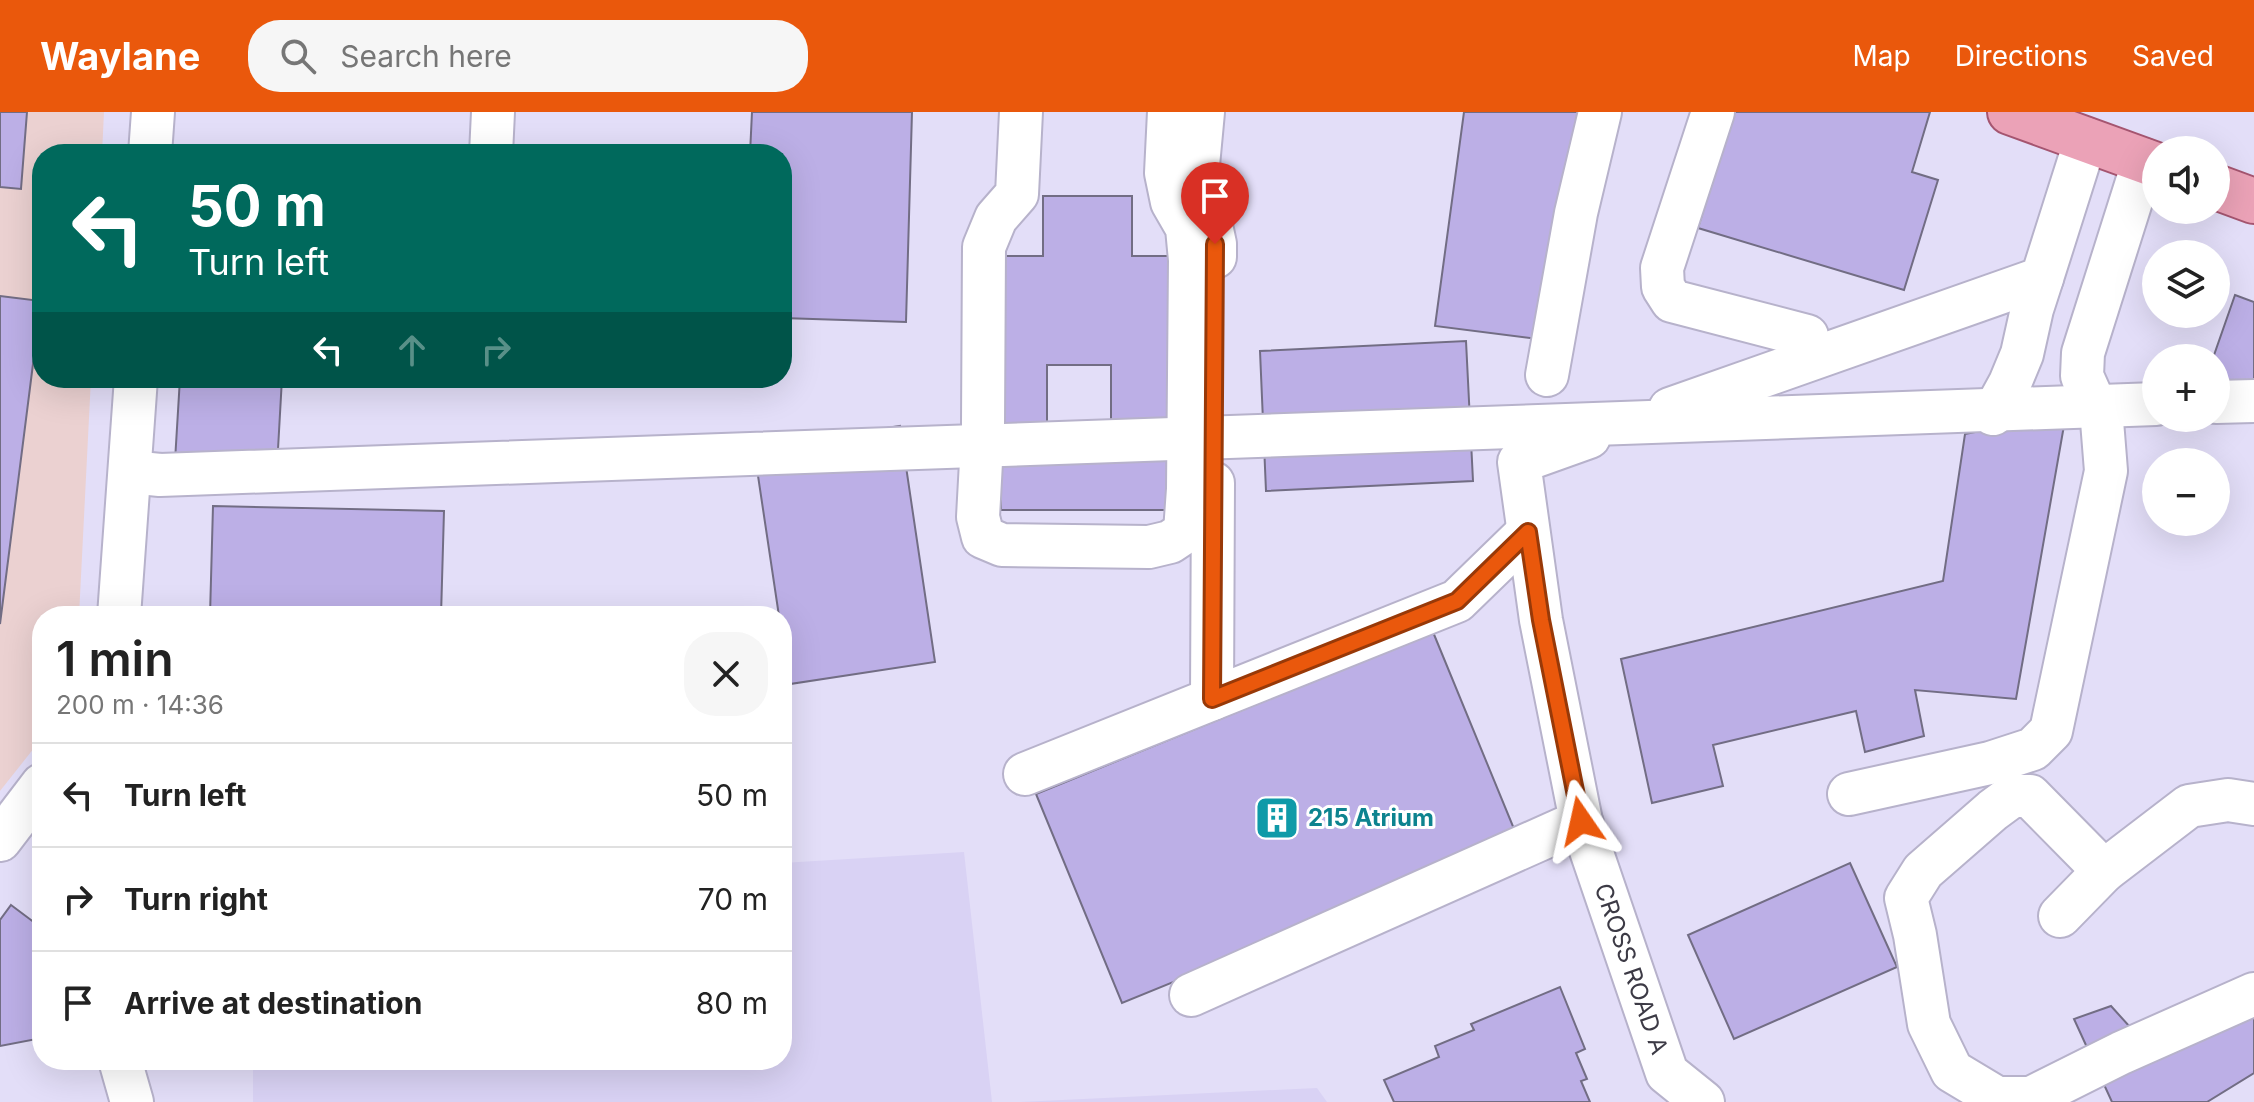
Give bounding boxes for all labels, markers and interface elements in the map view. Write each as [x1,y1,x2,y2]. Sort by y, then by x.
search box [248,20,808,92]
text: Waylane [40,33,200,79]
icon: search [276,34,320,78]
text: Search here [340,38,512,74]
text: Map [1852,39,1911,73]
text: Directions [1955,39,2088,73]
text: Saved [2132,39,2214,73]
map controls [2142,136,2230,536]
button: sound [2142,136,2230,224]
pin [1181,162,1249,244]
text: 50 m [188,172,326,240]
icon: arrive [1193,174,1237,218]
icon: left [56,176,160,280]
text: Turn left [188,240,329,284]
button: layers [2142,240,2230,328]
icon: left [306,328,350,372]
icon: ahead [390,328,434,372]
icon: right [474,328,518,372]
button: + [2142,344,2230,432]
button: − [2142,448,2230,536]
text: 1 min [56,629,174,688]
button: close [684,632,768,716]
text: 200 m · 14:36 [56,689,224,720]
icon: left [56,773,100,817]
text: Turn left [124,777,246,813]
text: 50 m [696,777,768,813]
position arrow [1539,779,1623,863]
building icon: 215 Atrium [1253,794,1301,842]
place label: 215 Atrium [1308,803,1434,832]
icon: right [56,877,100,921]
street label: CROSS ROAD A [1589,879,1674,1058]
text: Turn right [124,881,268,917]
text: 70 m [698,881,768,917]
icon: arrive [56,981,100,1025]
text: Arrive at destination [124,985,422,1021]
text: 80 m [696,985,768,1021]

